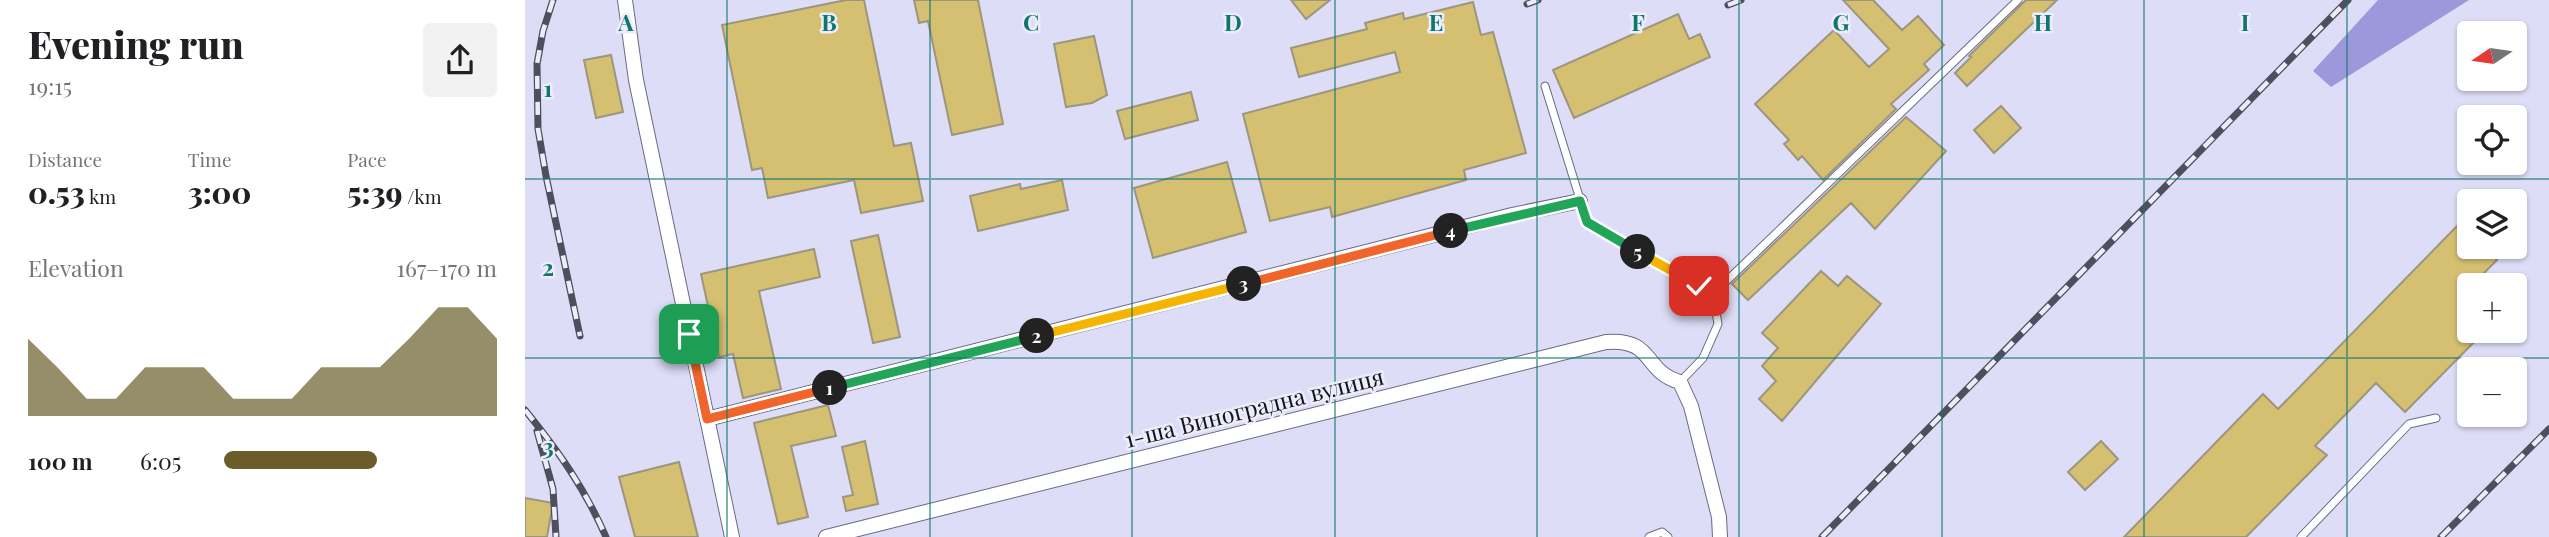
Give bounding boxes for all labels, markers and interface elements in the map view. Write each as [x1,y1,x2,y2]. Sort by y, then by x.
text: A [617,6,634,37]
text: B [821,6,837,37]
text: C [1023,6,1039,37]
text: D [1224,6,1242,37]
text: E [1429,6,1443,37]
text: F [1631,6,1645,37]
text: G [1833,6,1850,37]
text: H [2034,6,2052,37]
text: I [2241,6,2249,37]
text: Evening run [28,18,244,69]
north arrow [2457,21,2527,91]
map controls [2457,21,2527,427]
button: share [423,23,497,97]
text: 19:15 [28,70,72,101]
text: 1 [544,72,553,103]
button: locate [2457,105,2527,175]
text: Distance [28,146,102,172]
text: Time [188,146,232,172]
text: Pace [347,146,387,172]
text: 0.53 [28,172,85,212]
text: 3:00 [188,172,251,212]
text: 5:39 [347,172,403,212]
text: km [85,183,116,209]
text: /km [403,183,442,209]
button: layers [2457,189,2527,259]
pin: 4 [1433,214,1469,248]
text: 4 [1445,217,1456,243]
pin: 5 [1621,234,1655,270]
text: 5 [1633,238,1642,264]
text: 2 [542,251,554,282]
text: Elevation [28,252,124,283]
text: 167–170 m [397,252,497,283]
pin [1669,256,1729,316]
pin: 3 [1227,266,1261,302]
icon: check [1680,267,1718,305]
text: 3 [1239,270,1248,296]
button: + [2457,273,2527,343]
pin [659,304,719,364]
icon: arrive [670,315,708,353]
pin: 2 [1019,318,1055,354]
text: 2 [1032,322,1041,348]
button: − [2457,357,2527,427]
street label: 1-ша Виноградна вулиця [1121,360,1387,454]
pin: 1 [813,370,847,406]
text: 1 [826,374,833,400]
text: 3 [542,430,554,461]
text: 100 m [28,445,93,476]
text: 6:05 [140,445,181,476]

